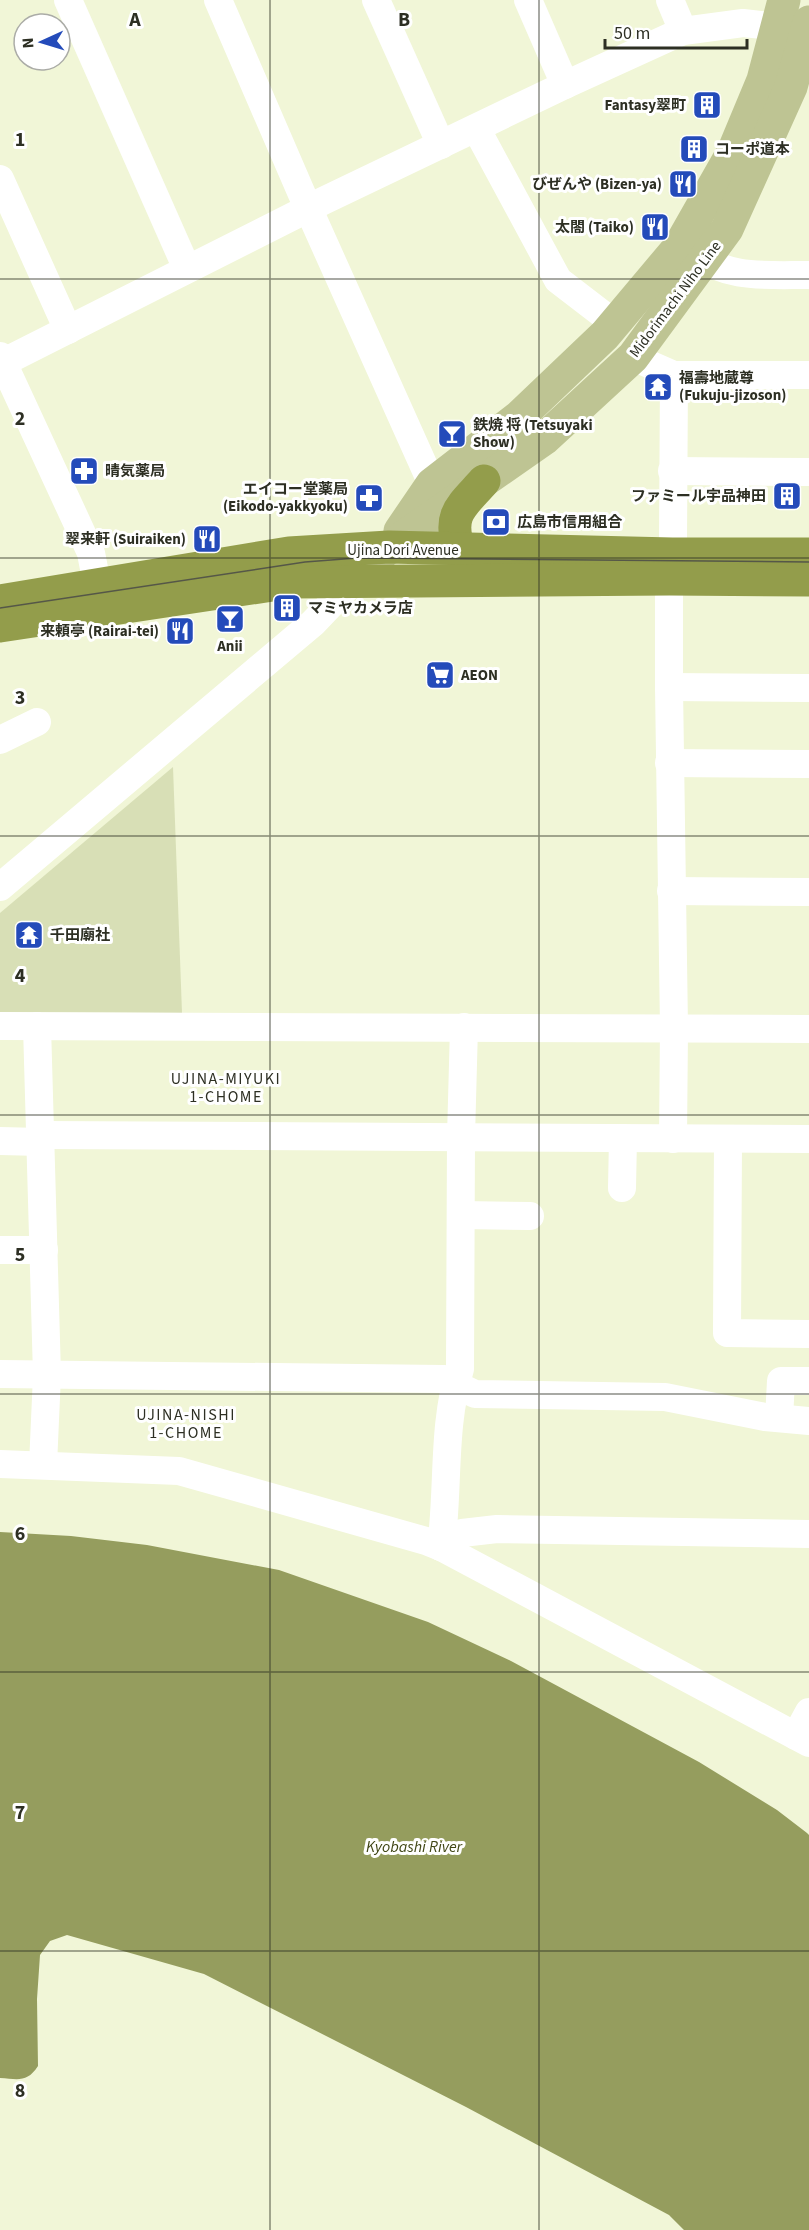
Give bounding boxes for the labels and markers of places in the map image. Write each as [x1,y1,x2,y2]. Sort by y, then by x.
building icon: Fantasy翠町 [691,89,723,121]
place label: Fantasy翠町 [604,95,686,116]
building icon: コーポ道本 [678,133,710,165]
place label: コーポ道本 [715,139,790,160]
restaurant icon: びぜんや (Bizen-ya) [667,168,699,200]
place label: びぜんや (Bizen-ya) [532,174,662,195]
restaurant icon: 太閤 (Taiko) [639,211,671,243]
place label: 太閤 (Taiko) [555,217,634,238]
place label: 福壽地蔵尊 (Fukuju-jizoson) [678,368,786,406]
temple icon: 福壽地蔵尊 (Fukuju-jizoson) [642,371,674,403]
place label: 鉄焼 将 (Tetsuyaki Show) [473,415,593,453]
bar icon: 鉄焼 将 (Tetsuyaki Show) [436,418,468,450]
pharmacy icon: 晴気薬局 [68,455,100,487]
place label: 晴気薬局 [105,461,165,482]
place label: エイコー堂薬局 (Eikodo-yakkyoku) [223,479,348,517]
building icon: ファミール宇品神田 [771,480,803,512]
pharmacy icon: エイコー堂薬局 (Eikodo-yakkyoku) [353,482,385,514]
place label: ファミール宇品神田 [631,486,766,507]
bank icon: 広島市信用組合 [480,506,512,538]
place label: 広島市信用組合 [517,512,623,533]
restaurant icon: 翠来軒 (Suiraiken) [191,523,223,555]
place label: 翠来軒 (Suiraiken) [65,529,186,550]
building icon: マミヤカメラ店 [271,592,303,624]
place label: マミヤカメラ店 [308,598,413,619]
bar icon: Anii [214,603,246,635]
restaurant icon: 来頼亭 (Rairai-tei) [164,615,196,647]
place label: 来頼亭 (Rairai-tei) [40,621,159,642]
place label: Anii [216,636,243,657]
supermarket icon: AEON [424,659,456,691]
place label: AEON [460,665,498,686]
temple icon: 千田廟社 [13,919,45,951]
place label: 千田廟社 [50,925,110,946]

